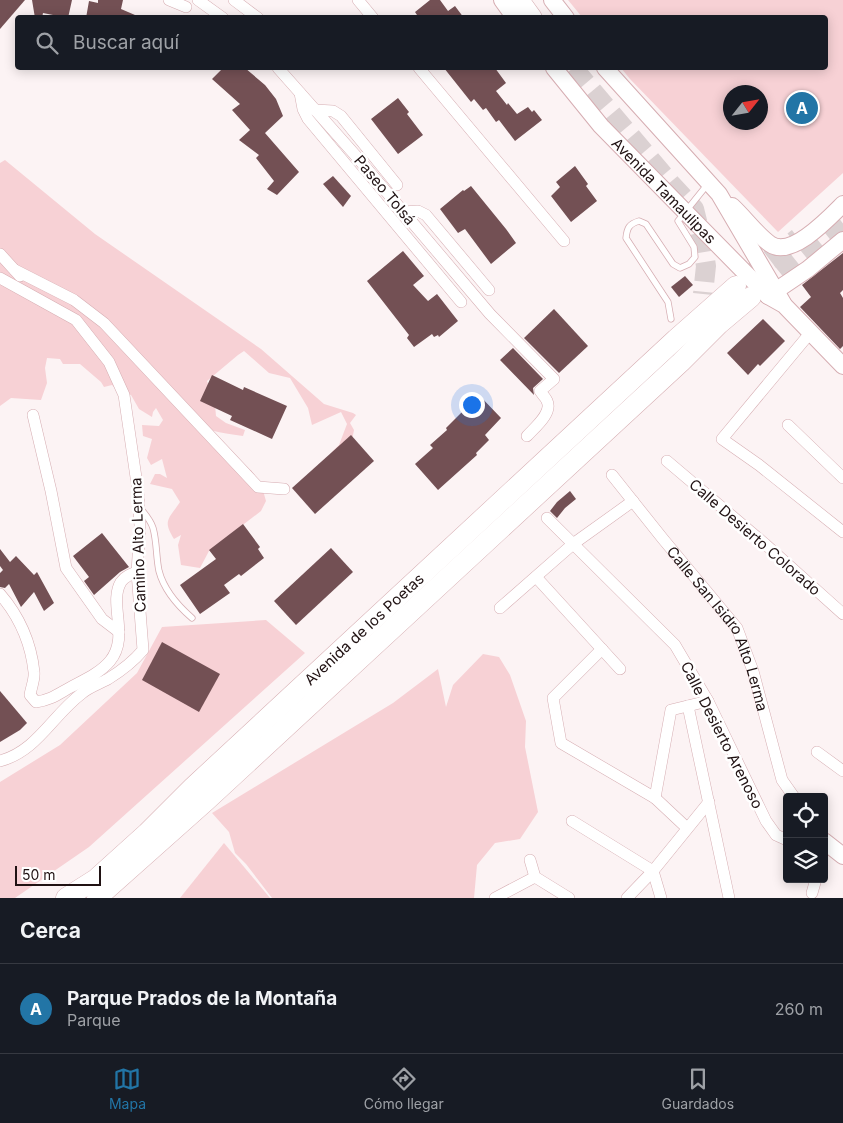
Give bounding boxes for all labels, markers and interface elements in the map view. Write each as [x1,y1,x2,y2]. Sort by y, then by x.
search box [15,15,828,70]
icon: search [33,29,61,57]
text: Buscar aquí [73,31,179,54]
north arrow [723,85,768,130]
pin: A [786,89,818,127]
street label: Avenida Tamaulipas [608,133,721,247]
street label: Paseo Tolsá [350,151,420,229]
your location [459,392,485,418]
street label: Calle Desierto Colorado [685,475,825,599]
street label: Camino Alto Lerma [126,477,150,613]
street label: Calle San Isidro Alto Lerma [663,542,773,713]
street label: Avenida de los Poetas [300,569,427,689]
street label: Calle Desierto Arenoso [677,658,767,812]
map controls [783,793,828,883]
button: locate [783,793,828,838]
button: layers [783,838,828,883]
scale bar [15,863,101,886]
text: 50 m [22,866,56,883]
text: Cerca [20,918,81,943]
text: Parque Prados de la Montaña [67,987,337,1010]
text: A [30,999,42,1019]
text: 260 m [775,999,823,1019]
text: Parque [67,1010,121,1030]
tab: Mapa [109,1065,146,1112]
tab: Cómo llegar [364,1065,444,1112]
tab: Guardados [662,1065,734,1112]

